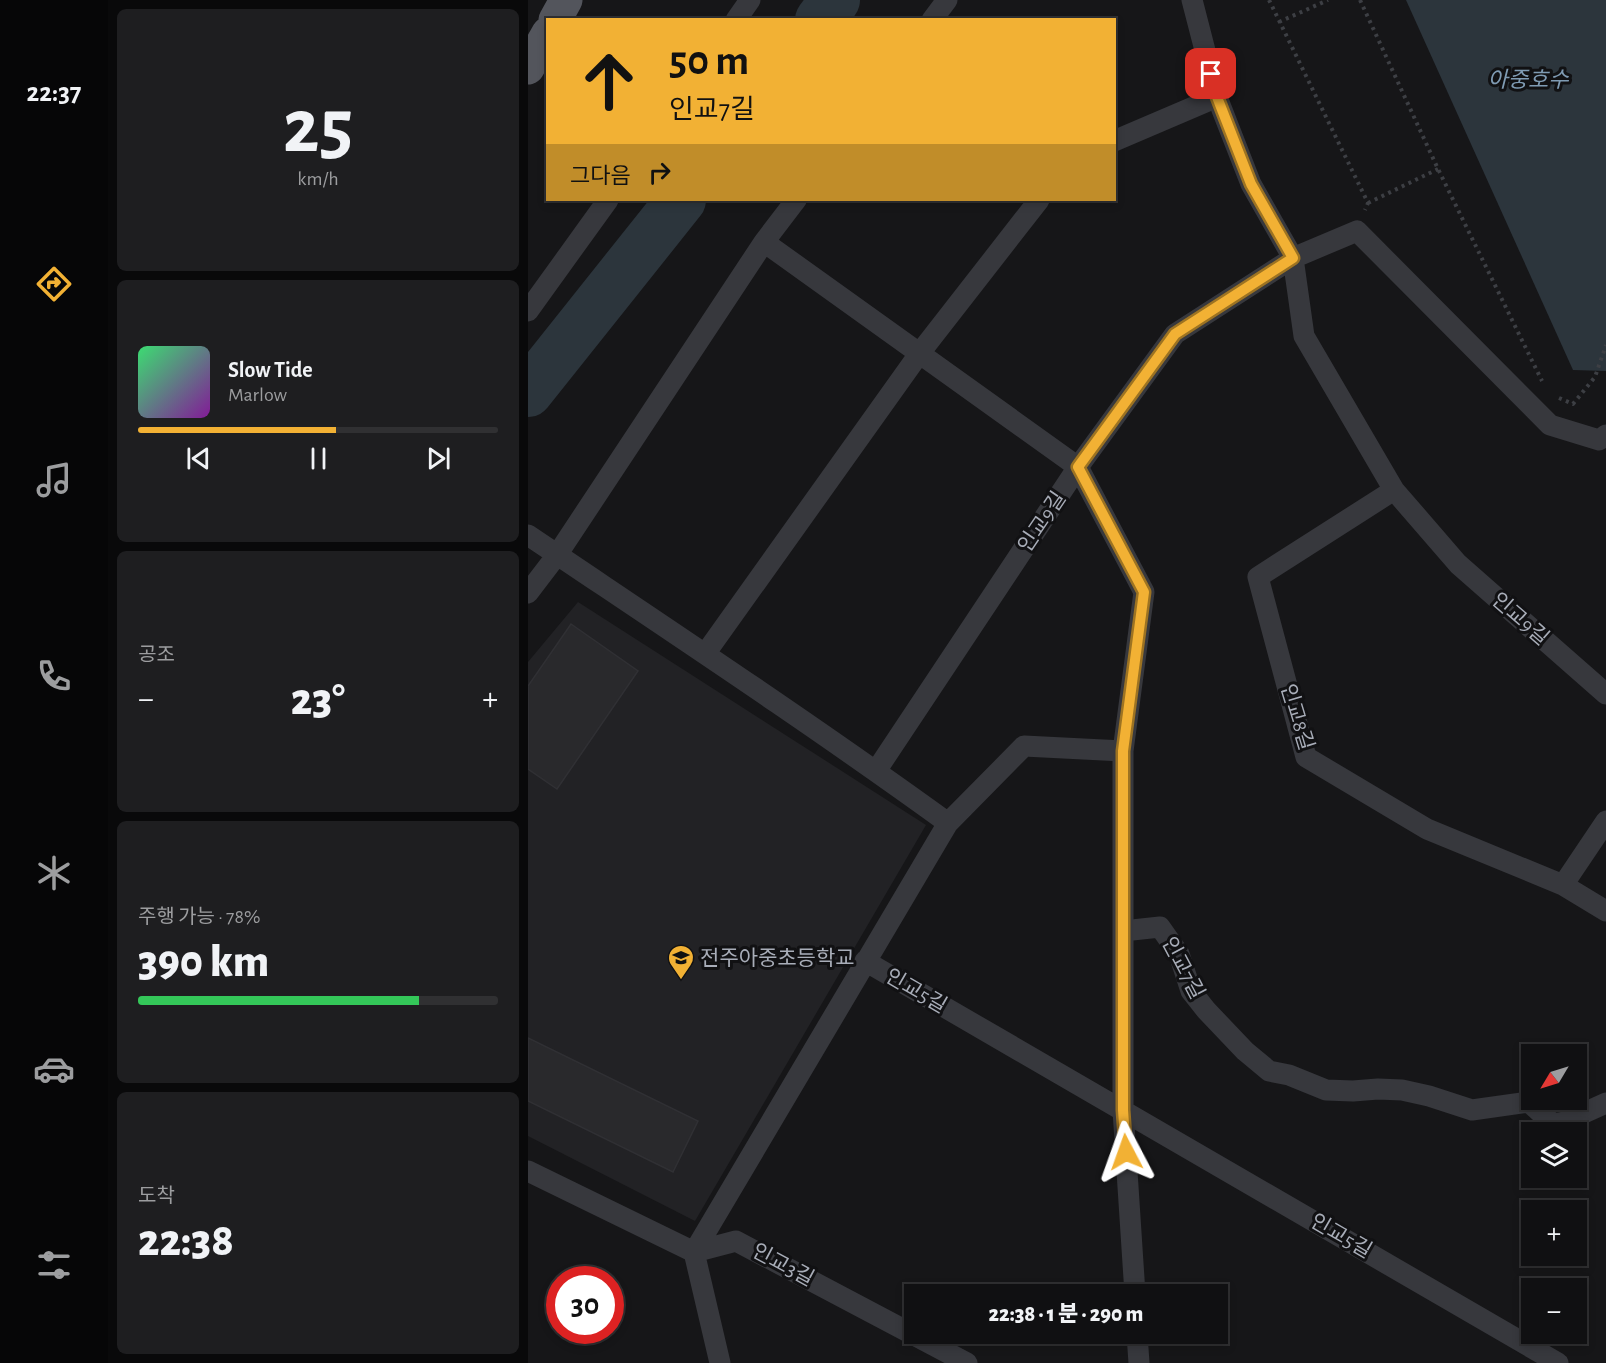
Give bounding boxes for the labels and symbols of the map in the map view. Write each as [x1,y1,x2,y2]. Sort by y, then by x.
pin [1185,48,1236,99]
water label: 아중호수 [1488,68,1569,91]
street label: 인교9길 [1013,487,1070,556]
street label: 인교9길 [1488,588,1553,649]
street label: 인교8길 [1277,681,1318,753]
street label: 인교7길 [1158,933,1209,1002]
school or university icon: 전주아중초등학교 [666,943,696,981]
place label: 전주아중초등학교 [700,947,855,969]
street label: 인교5길 [882,964,951,1017]
north arrow [1521,1044,1587,1110]
position arrow [1094,1120,1158,1184]
street label: 인교5길 [1307,1209,1376,1262]
street label: 인교3길 [749,1239,818,1290]
speed limit sign: 30 [546,1266,624,1344]

